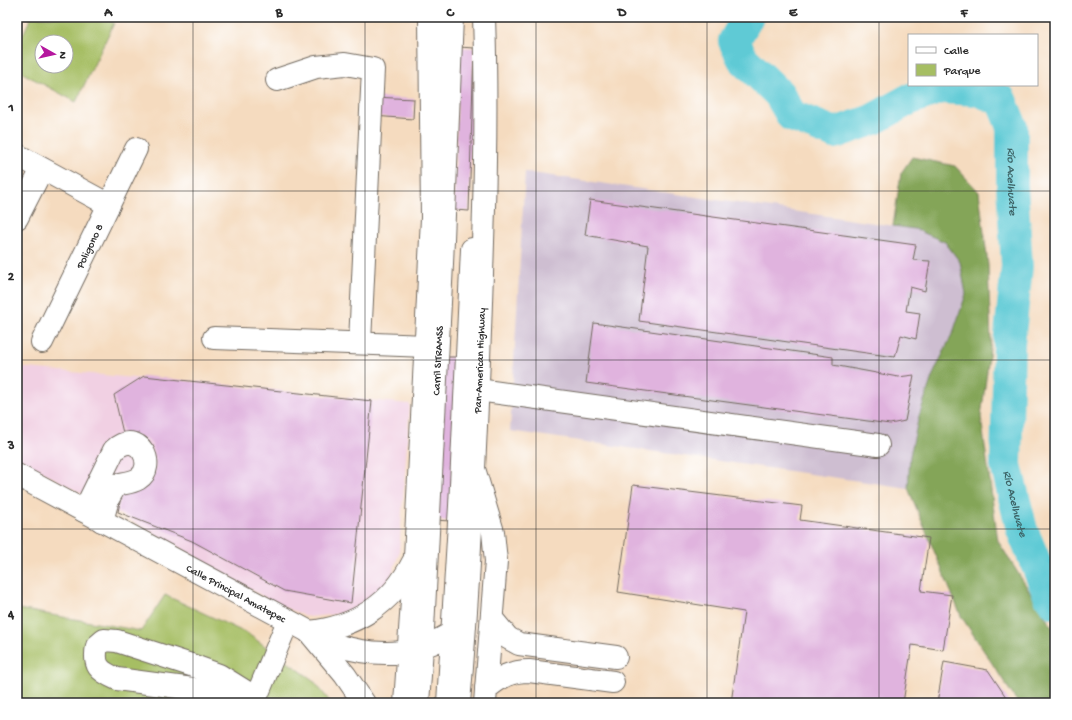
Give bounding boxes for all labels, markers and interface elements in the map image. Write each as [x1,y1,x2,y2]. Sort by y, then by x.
text: A [103,6,113,21]
text: B [275,6,284,21]
text: C [445,6,455,21]
text: D [617,6,627,21]
text: E [789,6,798,21]
text: F [960,6,969,21]
north arrow [34,34,74,74]
legend [908,34,1038,86]
text: Calle [944,45,969,59]
text: N [55,51,68,60]
text: Parque [943,65,981,79]
text: 1 [7,101,14,116]
water label: Río Acelhuate [1003,147,1019,217]
street label: Poligono 8 [74,222,107,272]
text: 2 [8,270,15,285]
street label: Pan-American Highway [473,307,489,415]
street label: Carril SITRAMSS [431,325,447,396]
text: 3 [7,439,15,454]
water label: Río Acelhuate [999,469,1030,540]
street label: Calle Principal Amatepec [184,563,288,627]
text: 4 [7,608,15,623]

